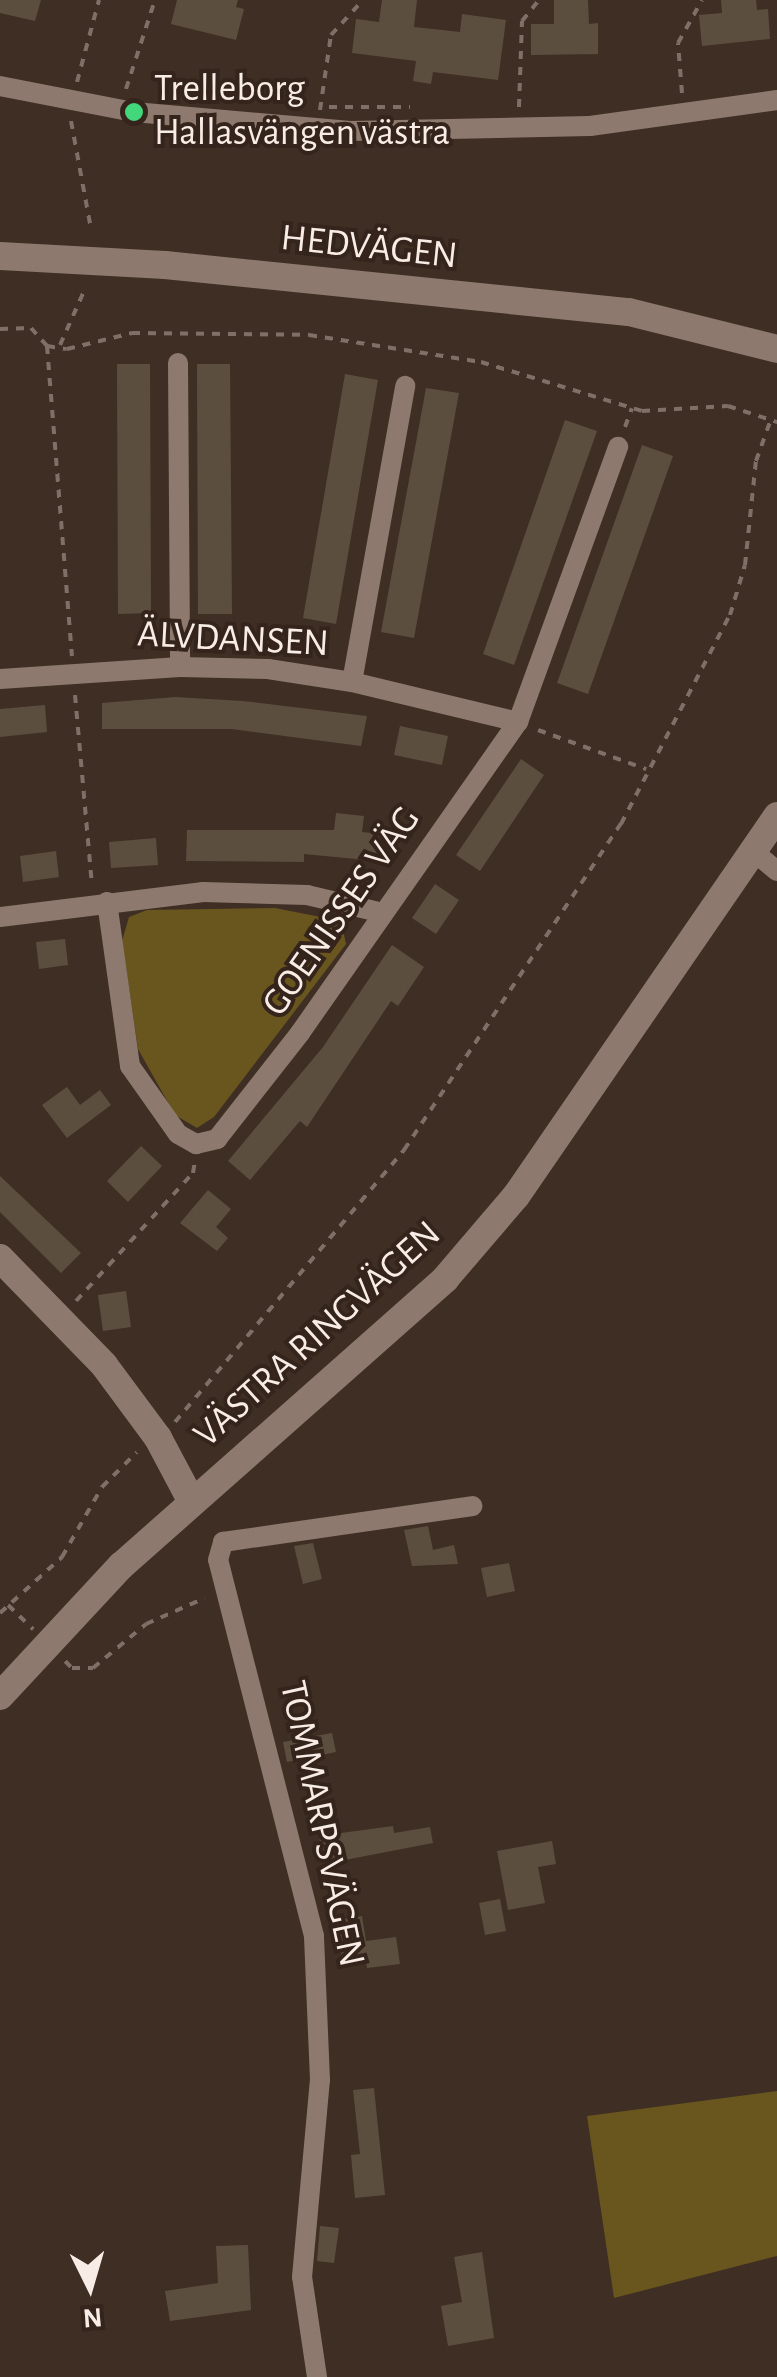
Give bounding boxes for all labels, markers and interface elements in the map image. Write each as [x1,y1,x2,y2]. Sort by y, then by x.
place label: Trelleborg Hallasvängen västra [154,67,450,156]
marker: Trelleborg Hallasvängen västra [123,101,145,123]
street label: HEDVÄGEN [278,216,460,280]
street label: ÄLVDANSEN [136,612,330,668]
street label: GOENISSES VÄG [253,799,431,1025]
street label: VÄSTRA RINGVÄGEN [185,1212,451,1458]
street label: TOMMARPSVÄGEN [268,1677,374,1971]
north arrow [40,2237,140,2337]
text: N [82,2302,104,2332]

